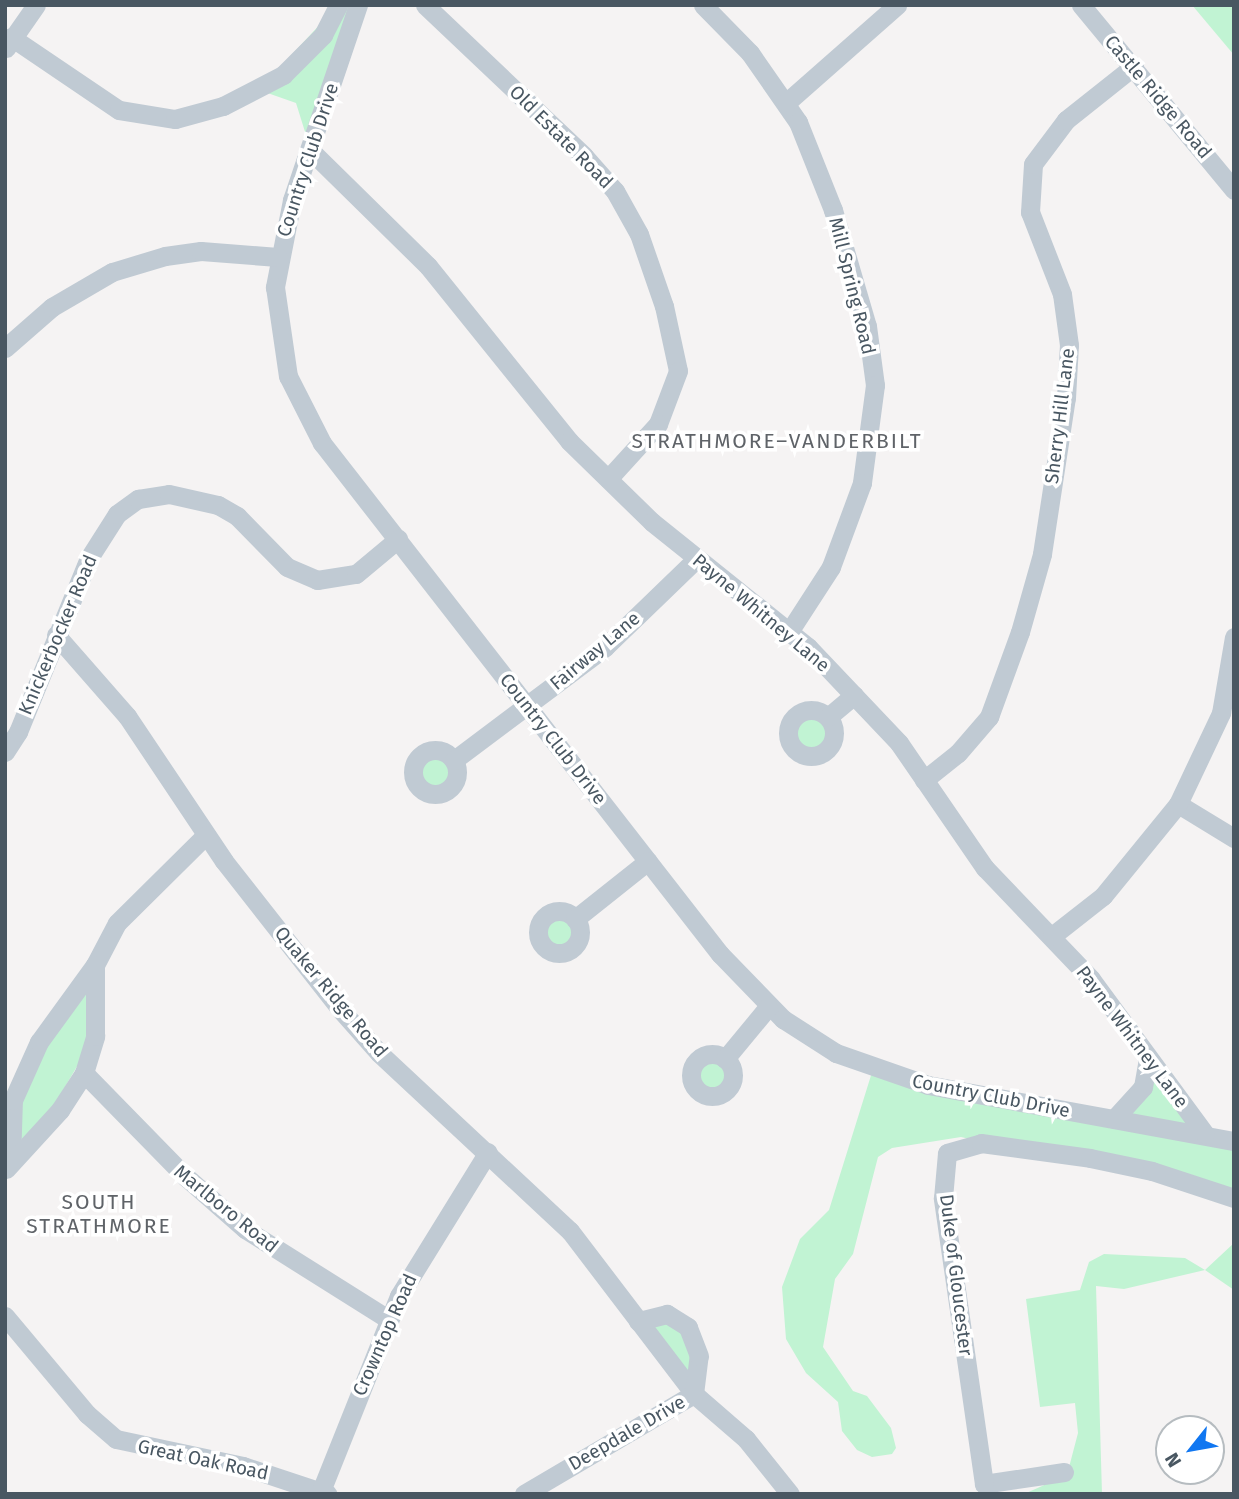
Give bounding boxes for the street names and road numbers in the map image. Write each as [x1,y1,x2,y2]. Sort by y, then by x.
street label: Castle Ridge Road [1100,31,1216,163]
street label: Country Club Drive [272,80,344,240]
street label: Old Estate Road [505,81,617,193]
street label: Mill Spring Road [824,215,880,357]
street label: Sherry Hill Lane [1040,347,1080,485]
street label: Payne Whitney Lane [688,549,834,677]
street label: Knickerbocker Road [14,552,102,718]
street label: Fairway Lane [545,607,645,695]
street label: Country Club Drive [495,669,611,809]
street label: Quaker Ridge Road [270,922,392,1062]
street label: Payne Whitney Lane [1071,962,1193,1112]
street label: Country Club Drive [910,1070,1072,1122]
street label: Marlboro Road [169,1160,283,1258]
street label: Duke of Gloucester [935,1193,977,1357]
street label: Crowntop Road [348,1271,422,1399]
street label: Deepdale Drive [565,1390,689,1476]
street label: Great Oak Road [136,1435,270,1485]

